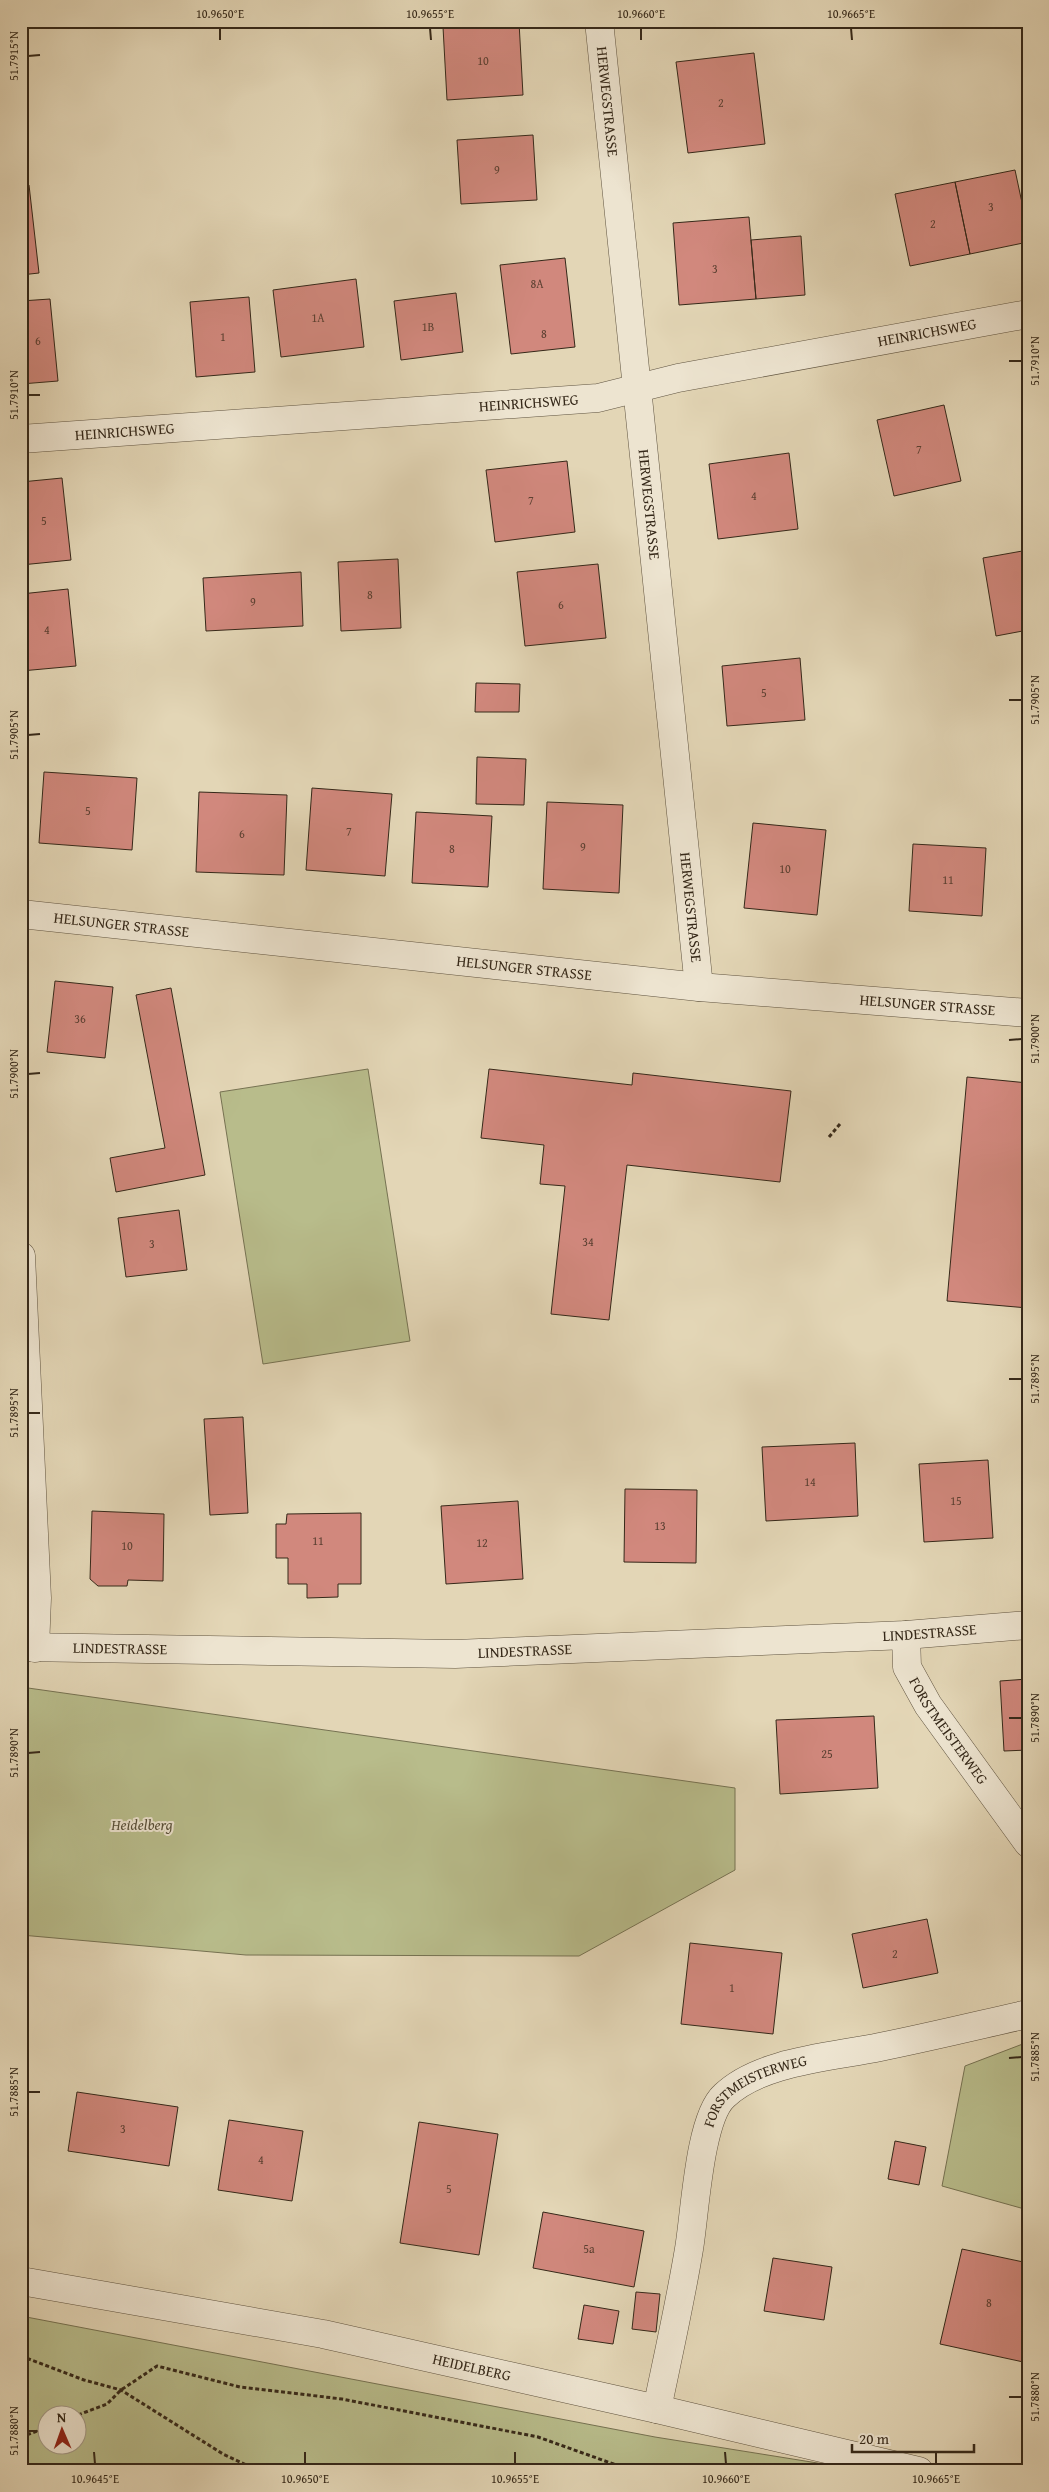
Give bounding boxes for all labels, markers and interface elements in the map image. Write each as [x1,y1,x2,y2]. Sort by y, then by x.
text: 10.9650°E [196,5,244,22]
text: 10.9655°E [406,5,454,22]
text: 10.9660°E [617,5,665,22]
text: 10.9665°E [827,5,875,22]
text: 51.7915°N [5,31,22,81]
street label: HERWEGSTRASSE [592,45,624,158]
house number: 10 [477,52,489,69]
house number: 2 [718,94,724,111]
house number: 9 [494,161,500,178]
house number: 3 [988,198,994,215]
house number: 2 [930,215,936,232]
house number: 3 [712,260,718,277]
house number: 8A [530,275,544,292]
house number: 1A [311,309,325,326]
street label: HEINRICHSWEG [876,313,978,351]
house number: 1B [422,318,434,335]
house number: 8 [541,325,547,342]
house number: 1 [220,328,226,345]
house number: 6 [35,332,41,349]
text: 51.7910°N [1026,336,1043,386]
text: 51.7910°N [5,370,22,420]
street label: HEINRICHSWEG [478,388,579,416]
street label: HEINRICHSWEG [74,417,175,445]
house number: 7 [916,441,922,458]
street label: HERWEGSTRASSE [633,448,666,561]
house number: 4 [751,487,757,504]
house number: 7 [528,492,534,509]
house number: 5 [41,512,47,529]
house number: 8 [367,586,373,603]
house number: 9 [250,593,256,610]
house number: 6 [558,596,564,613]
house number: 4 [44,621,50,638]
text: 51.7905°N [1026,675,1043,725]
house number: 5 [761,684,767,701]
text: 51.7905°N [5,710,22,760]
house number: 5 [85,802,91,819]
house number: 7 [346,823,352,840]
house number: 6 [239,825,245,842]
house number: 9 [580,838,586,855]
house number: 8 [449,840,455,857]
street label: HERWEGSTRASSE [675,851,707,964]
house number: 10 [779,860,791,877]
house number: 11 [942,871,954,888]
street label: HELSUNGER STRASSE [53,907,191,942]
street label: HELSUNGER STRASSE [455,950,593,985]
street label: HELSUNGER STRASSE [859,989,996,1020]
house number: 36 [74,1010,86,1027]
text: 51.7900°N [1026,1014,1043,1064]
text: 51.7900°N [5,1049,22,1099]
house number: 34 [582,1233,594,1250]
house number: 3 [149,1235,155,1252]
text: 51.7895°N [1026,1354,1043,1404]
text: 51.7895°N [5,1388,22,1438]
house number: 14 [804,1473,816,1490]
house number: 15 [950,1492,962,1509]
house number: 13 [654,1517,666,1534]
house number: 11 [312,1532,324,1549]
house number: 12 [476,1534,488,1551]
house number: 10 [121,1537,133,1554]
street label: LINDESTRASSE [882,1618,978,1646]
street label: LINDESTRASSE [73,1637,168,1659]
street label: LINDESTRASSE [477,1638,573,1663]
street label: FORSTMEISTERWEG [904,1673,993,1788]
text: 51.7890°N [1026,1693,1043,1743]
text: 51.7890°N [5,1728,22,1778]
house number: 25 [821,1745,833,1762]
park label: Heidelberg [110,1814,173,1835]
house number: 2 [892,1945,898,1962]
house number: 1 [729,1979,735,1996]
text: 51.7885°N [1026,2032,1043,2082]
street label: FORSTMEISTERWEG [698,2049,809,2130]
text: 51.7885°N [5,2067,22,2117]
house number: 3 [120,2120,126,2137]
house number: 4 [258,2151,264,2168]
house number: 5 [446,2180,452,2197]
house number: 5a [583,2240,595,2257]
house number: 8 [986,2294,992,2311]
street label: HEIDELBERG [431,2348,513,2386]
text: 51.7880°N [1026,2372,1043,2422]
north arrow [38,2404,88,2454]
text: 51.7880°N [5,2406,22,2456]
text: N [57,2407,67,2427]
scale bar [852,2422,974,2454]
text: 20 m [859,2428,890,2449]
text: 10.9645°E [71,2470,119,2487]
text: 10.9650°E [281,2470,329,2487]
text: 10.9655°E [491,2470,539,2487]
text: 10.9660°E [702,2470,750,2487]
text: 10.9665°E [912,2470,960,2487]

